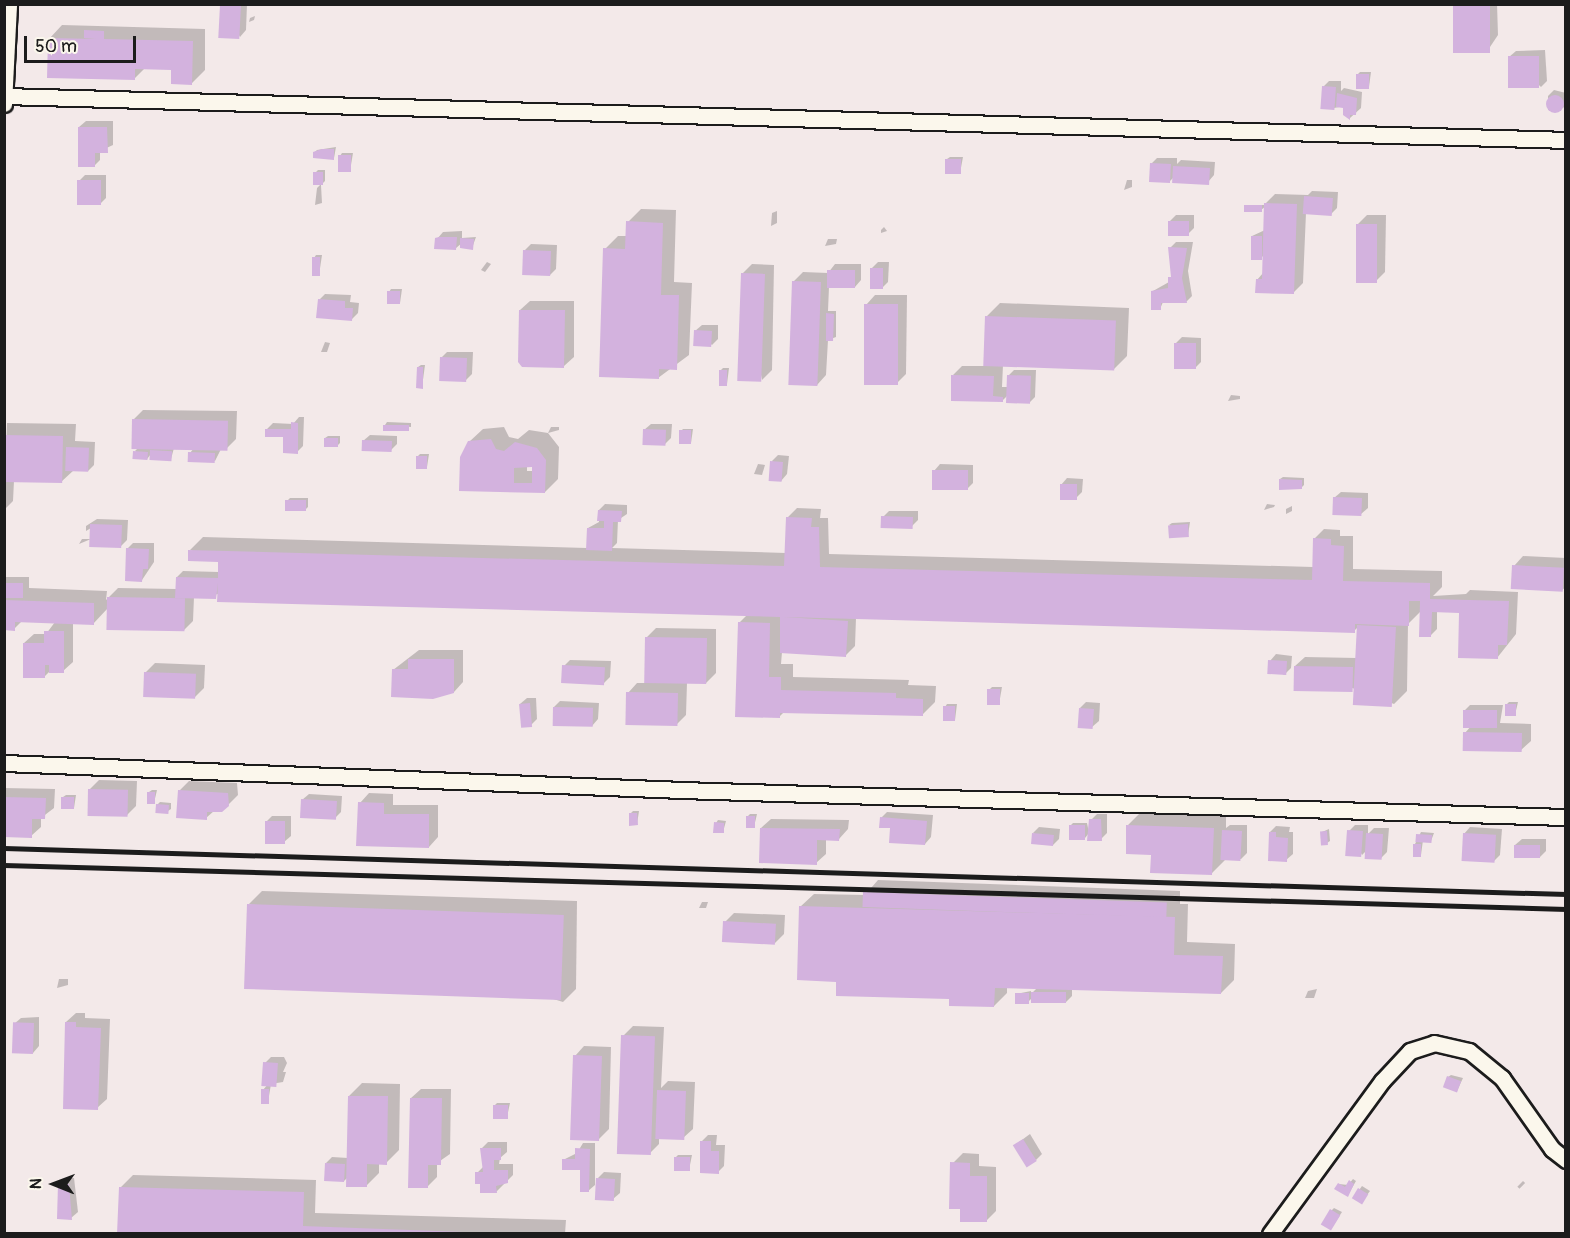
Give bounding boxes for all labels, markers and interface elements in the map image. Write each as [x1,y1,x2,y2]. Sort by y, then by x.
scale bar [27,24,140,62]
text: 50 m [35,35,77,58]
north arrow [24,1154,84,1214]
text: N [26,1178,46,1189]

